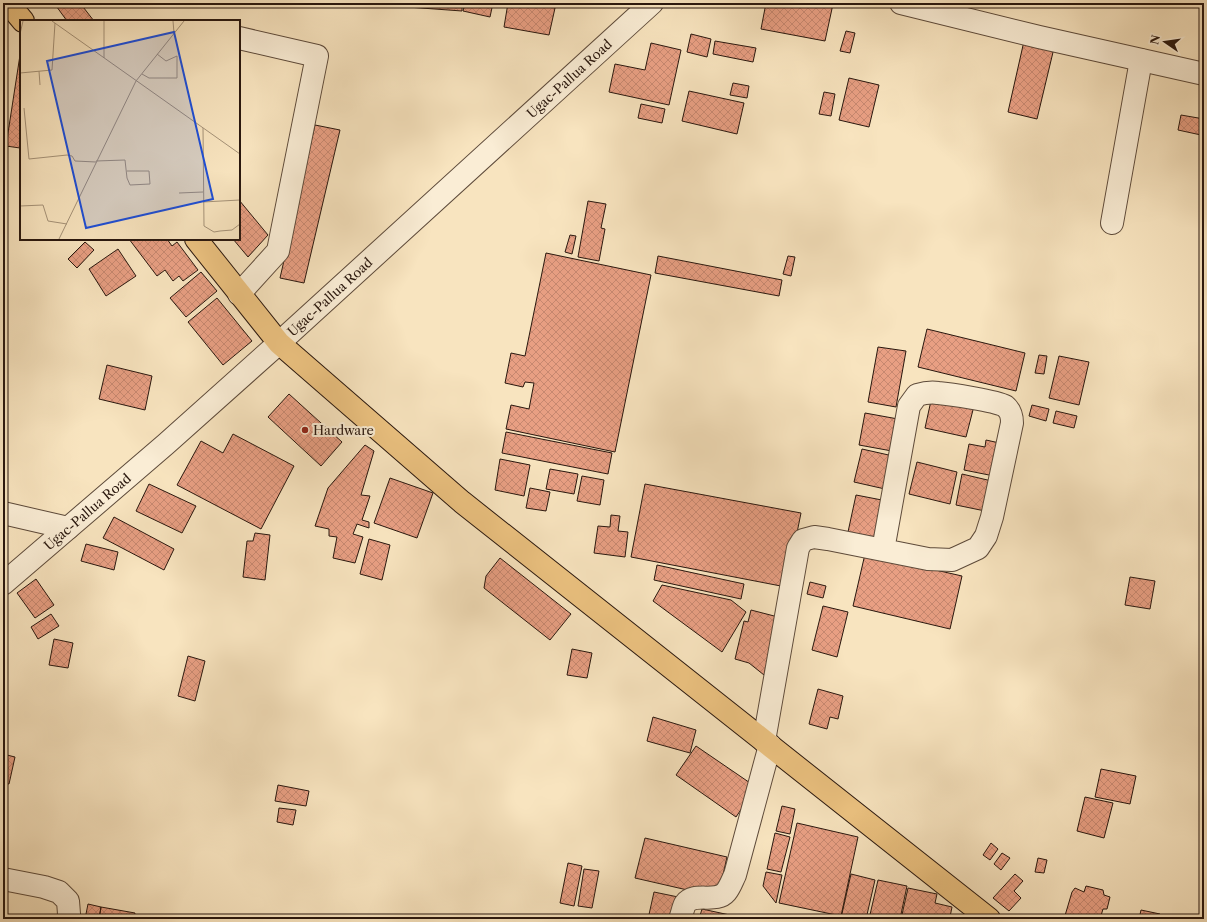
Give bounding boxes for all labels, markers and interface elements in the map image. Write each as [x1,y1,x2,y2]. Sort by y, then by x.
inset map [20,20,240,240]
north arrow [1145,22,1185,62]
text: N [1147,33,1163,46]
street label: Ugac-Pallua Road [523,36,615,121]
street label: Ugac-Pallua Road [284,254,376,340]
place label: Hardware [313,422,374,438]
marker: Hardware [300,425,310,435]
street label: Ugac-Pallua Road [41,470,134,553]

